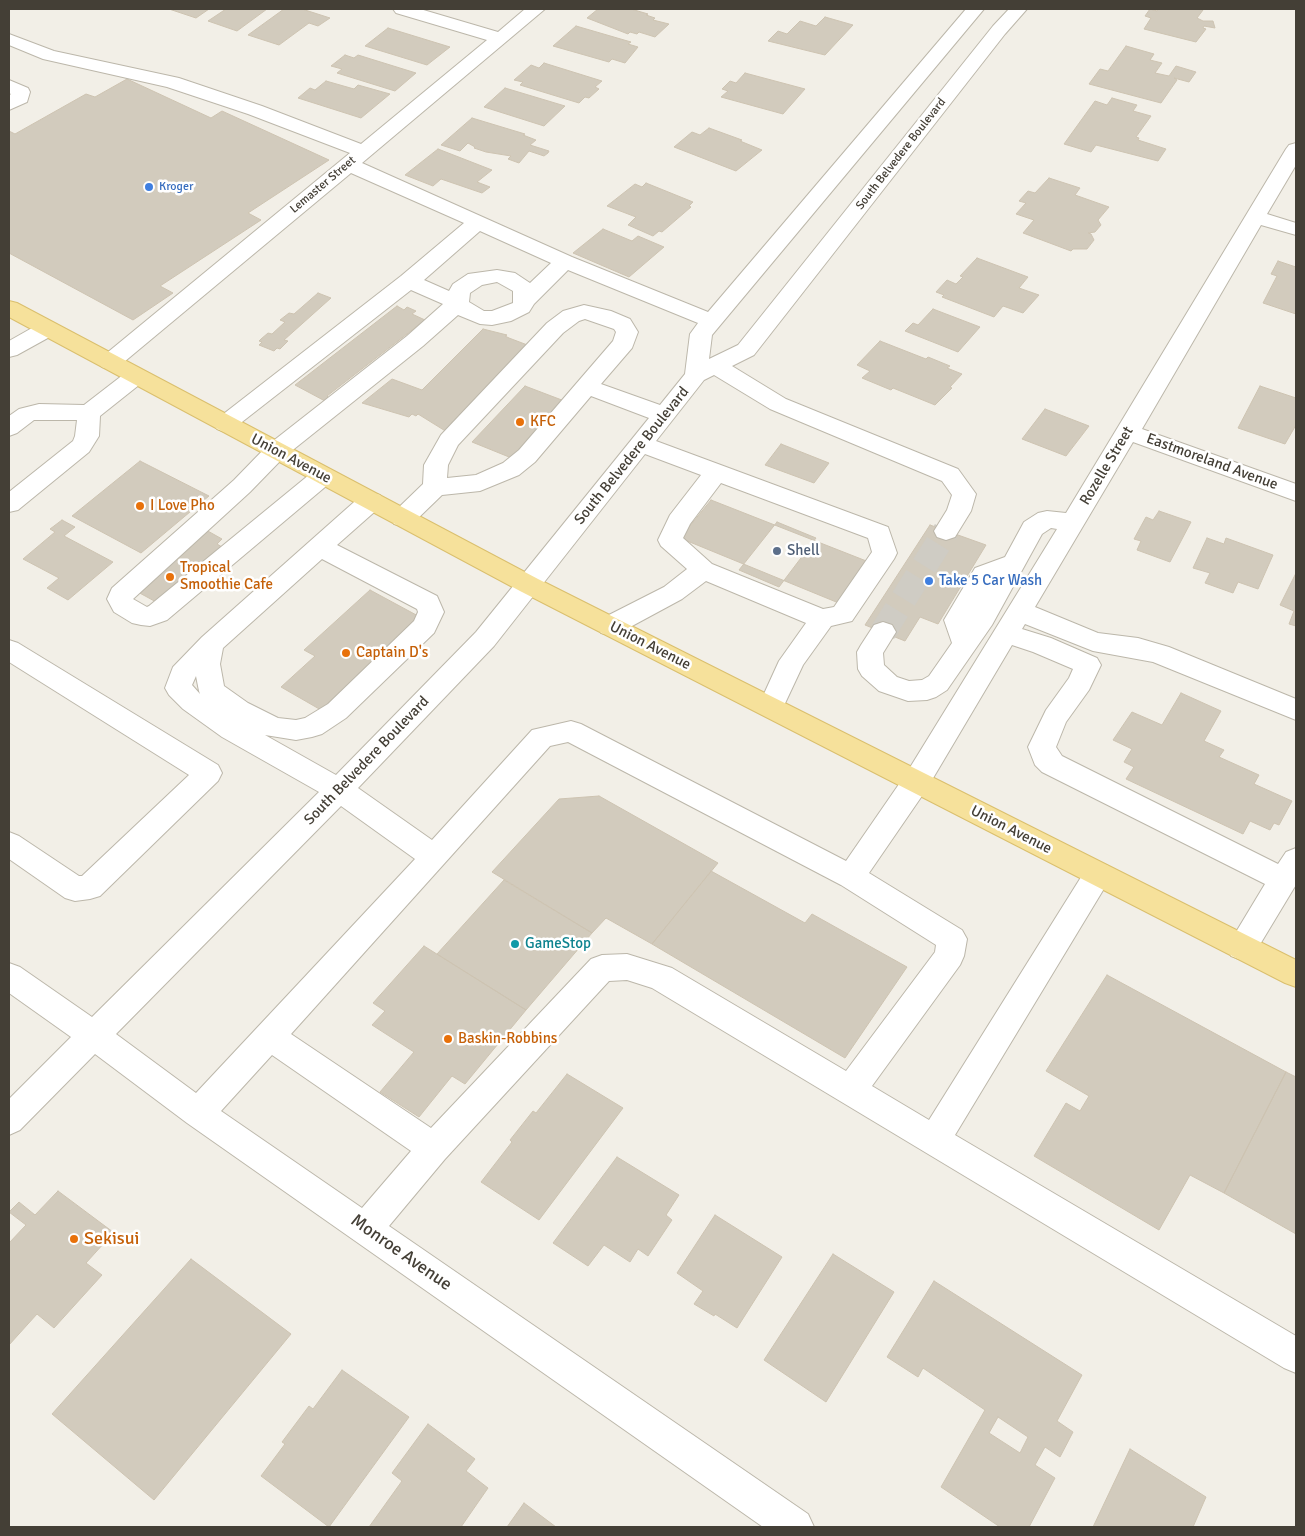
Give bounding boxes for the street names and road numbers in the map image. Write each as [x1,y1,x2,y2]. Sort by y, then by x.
street label: South Belvedere Boulevard [853,95,949,213]
street label: Lemaster Street [287,153,359,217]
street label: South Belvedere Boulevard [571,384,693,528]
street label: Rozelle Street [1076,423,1138,509]
street label: Union Avenue [248,430,334,488]
street label: Eastmoreland Avenue [1144,430,1280,494]
street label: Union Avenue [606,618,694,674]
street label: South Belvedere Boulevard [301,693,433,829]
street label: Union Avenue [967,802,1055,858]
street label: Monroe Avenue [346,1210,456,1296]

